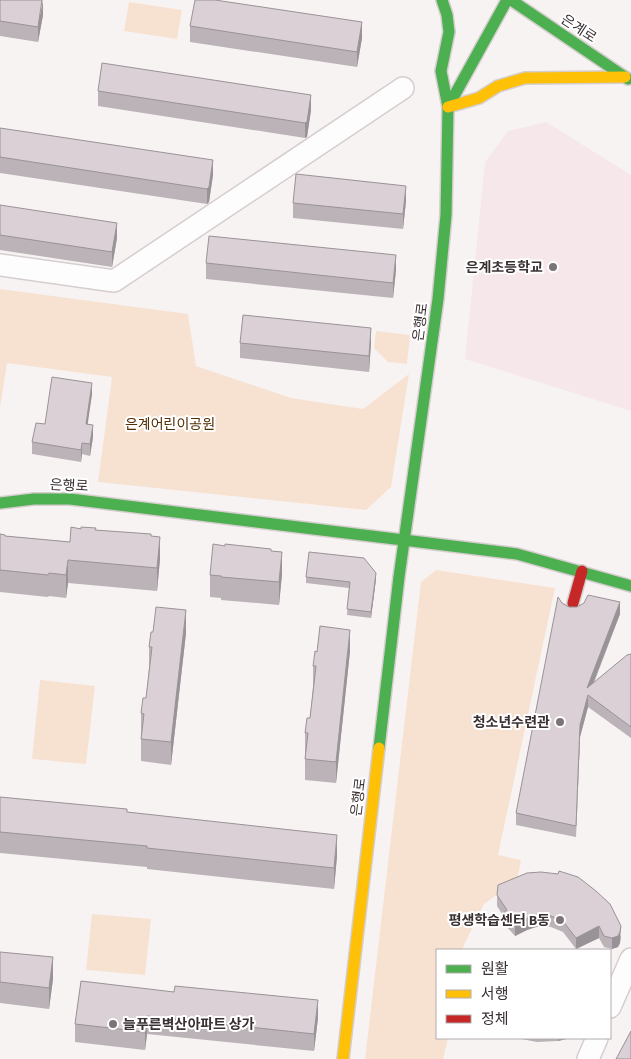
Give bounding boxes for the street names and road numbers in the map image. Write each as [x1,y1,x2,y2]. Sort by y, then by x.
street label: 은계로 [557,10,600,48]
street label: 은행로 [409,302,433,343]
street label: 은행로 [49,475,89,497]
street label: 은행로 [347,777,371,818]

